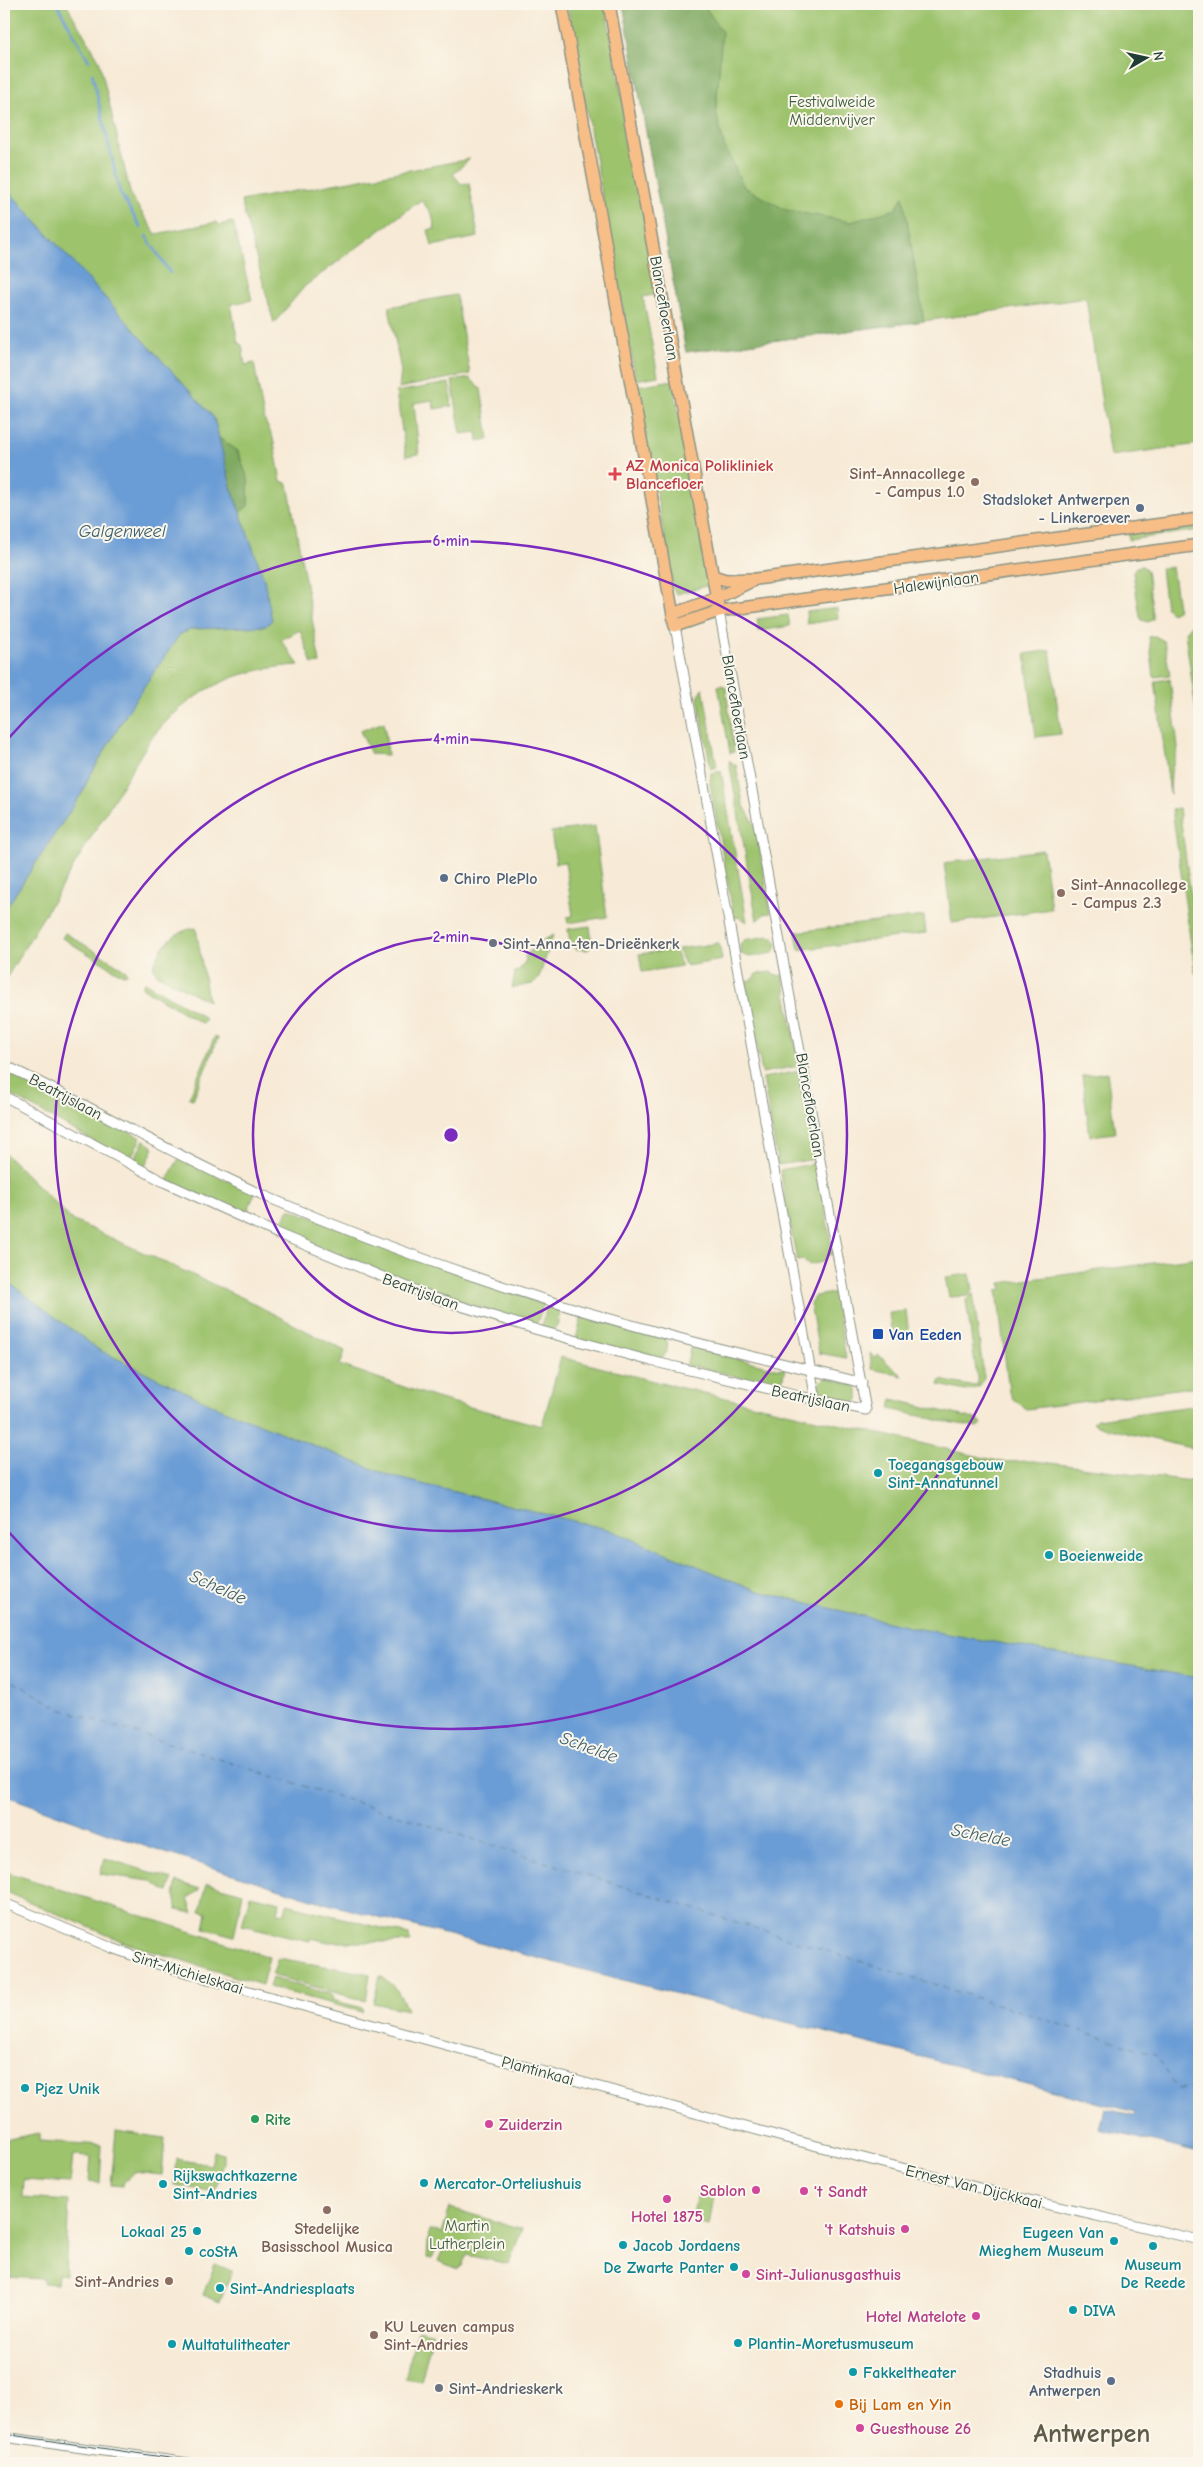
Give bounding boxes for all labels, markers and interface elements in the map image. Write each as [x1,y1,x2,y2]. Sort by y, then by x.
north arrow [1120,32,1170,82]
text: N [1149,50,1167,62]
park label: Festivalweide Middenvijver [789,93,875,129]
street label: Blancefloerlaan [646,254,682,362]
place label: AZ Monica Polikliniek Blancefloer [626,457,773,493]
place label: Sint-Annacollege - Campus 1.0 [850,465,965,501]
marker: AZ Monica Polikliniek Blancefloer [608,467,622,481]
marker: Sint-Annacollege - Campus 1.0 [969,476,981,488]
place label: Stadsloket Antwerpen - Linkeroever [983,491,1131,527]
marker: Stadsloket Antwerpen - Linkeroever [1134,502,1146,514]
water label: Galgenweel [78,521,167,542]
text: 6 min [433,532,469,550]
street label: Halewijnlaan [892,568,980,598]
street label: Blancefloerlaan [718,653,754,761]
text: 4 min [433,730,469,748]
place label: Chiro PlePlo [454,870,538,888]
marker: Chiro PlePlo [438,872,450,884]
place label: Sint-Annacollege - Campus 2.3 [1071,876,1187,912]
marker: Sint-Annacollege - Campus 2.3 [1055,887,1067,899]
text: 2 min [433,928,469,946]
place label: Sint-Anna-ten-Drieënkerk [503,935,680,953]
marker: Sint-Anna-ten-Drieënkerk [487,937,499,949]
street label: Blancefloerlaan [792,1051,828,1159]
street label: Beatrijslaan [26,1070,105,1124]
centre of rings [442,1126,460,1144]
street label: Beatrijslaan [380,1270,461,1314]
place label: Van Eeden [889,1326,962,1344]
marker: Van Eeden [871,1327,885,1341]
street label: Beatrijslaan [770,1382,852,1416]
place label: Toegangsgebouw Sint-Annatunnel [888,1456,1004,1492]
marker: Toegangsgebouw Sint-Annatunnel [872,1467,884,1479]
place label: Boeienweide [1059,1547,1143,1565]
marker: Boeienweide [1043,1549,1055,1561]
water label: Schelde [186,1566,249,1609]
water label: Schelde [557,1727,621,1768]
water label: Schelde [950,1819,1012,1852]
street label: Sint-Michielskaai [130,1948,245,1998]
street label: Plantinkaai [500,2053,576,2089]
place label: Pjez Unik [35,2080,100,2098]
marker: Pjez Unik [19,2082,31,2094]
place label: Rite [265,2111,291,2129]
marker: Rite [249,2113,261,2125]
place label: Zuiderzin [499,2116,562,2134]
marker: Zuiderzin [483,2118,495,2130]
street label: Ernest Van Dijckkaai [904,2161,1044,2213]
place label: Rijkswachtkazerne Sint-Andries [173,2167,297,2203]
place label: Mercator-Orteliushuis [434,2175,582,2193]
marker: Mercator-Orteliushuis [418,2177,430,2189]
marker: Rijkswachtkazerne Sint-Andries [157,2178,169,2190]
place label: Sablon [700,2182,746,2200]
place label: ’t Sandt [814,2183,868,2201]
marker: Sablon [750,2184,762,2196]
marker: ’t Sandt [798,2185,810,2197]
marker: Hotel 1875 [661,2193,673,2205]
marker: Stedelijke Basisschool Musica [321,2204,333,2216]
place label: Hotel 1875 [631,2208,703,2226]
park label: Martin Lutherplein [429,2217,505,2253]
place label: Stedelijke Basisschool Musica [261,2220,393,2256]
place label: 't Katshuis [824,2221,895,2239]
place label: Lokaal 25 [121,2223,187,2241]
marker: 't Katshuis [899,2223,911,2235]
place label: Eugeen Van Mieghem Museum [979,2224,1104,2260]
marker: Lokaal 25 [191,2225,203,2237]
marker: Eugeen Van Mieghem Museum [1108,2235,1120,2247]
place label: Jacob Jordaens [633,2237,740,2255]
marker: Jacob Jordaens [617,2239,629,2251]
marker: Museum De Reede [1147,2240,1159,2252]
place label: coStA [199,2243,238,2261]
marker: coStA [183,2245,195,2257]
place label: Museum De Reede [1121,2256,1186,2292]
place label: De Zwarte Panter [604,2259,725,2277]
marker: De Zwarte Panter [728,2261,740,2273]
place label: Sint-Julianusgasthuis [756,2266,901,2284]
marker: Sint-Julianusgasthuis [740,2268,752,2280]
place label: Sint-Andries [75,2273,159,2291]
marker: Sint-Andries [163,2275,175,2287]
place label: Sint-Andriesplaats [230,2280,355,2298]
marker: Sint-Andriesplaats [214,2282,226,2294]
place label: DIVA [1083,2302,1116,2320]
marker: DIVA [1067,2304,1079,2316]
place label: Hotel Matelote [866,2308,966,2326]
marker: Hotel Matelote [970,2310,982,2322]
place label: KU Leuven campus Sint-Andries [384,2318,515,2354]
marker: KU Leuven campus Sint-Andries [368,2329,380,2341]
place label: Plantin-Moretusmuseum [748,2335,914,2353]
place label: Multatulitheater [182,2336,291,2354]
marker: Plantin-Moretusmuseum [732,2337,744,2349]
marker: Multatulitheater [166,2338,178,2350]
place label: Fakkeltheater [863,2364,957,2382]
place label: Stadhuis Antwerpen [1029,2364,1101,2400]
marker: Fakkeltheater [847,2366,859,2378]
marker: Stadhuis Antwerpen [1105,2375,1117,2387]
place label: Sint-Andrieskerk [449,2380,563,2398]
marker: Sint-Andrieskerk [433,2382,445,2394]
place label: Bij Lam en Yin [849,2396,951,2414]
marker: Bij Lam en Yin [833,2398,845,2410]
district label: Antwerpen [1034,2419,1150,2449]
place label: Guesthouse 26 [870,2420,971,2438]
marker: Guesthouse 26 [854,2422,866,2434]

